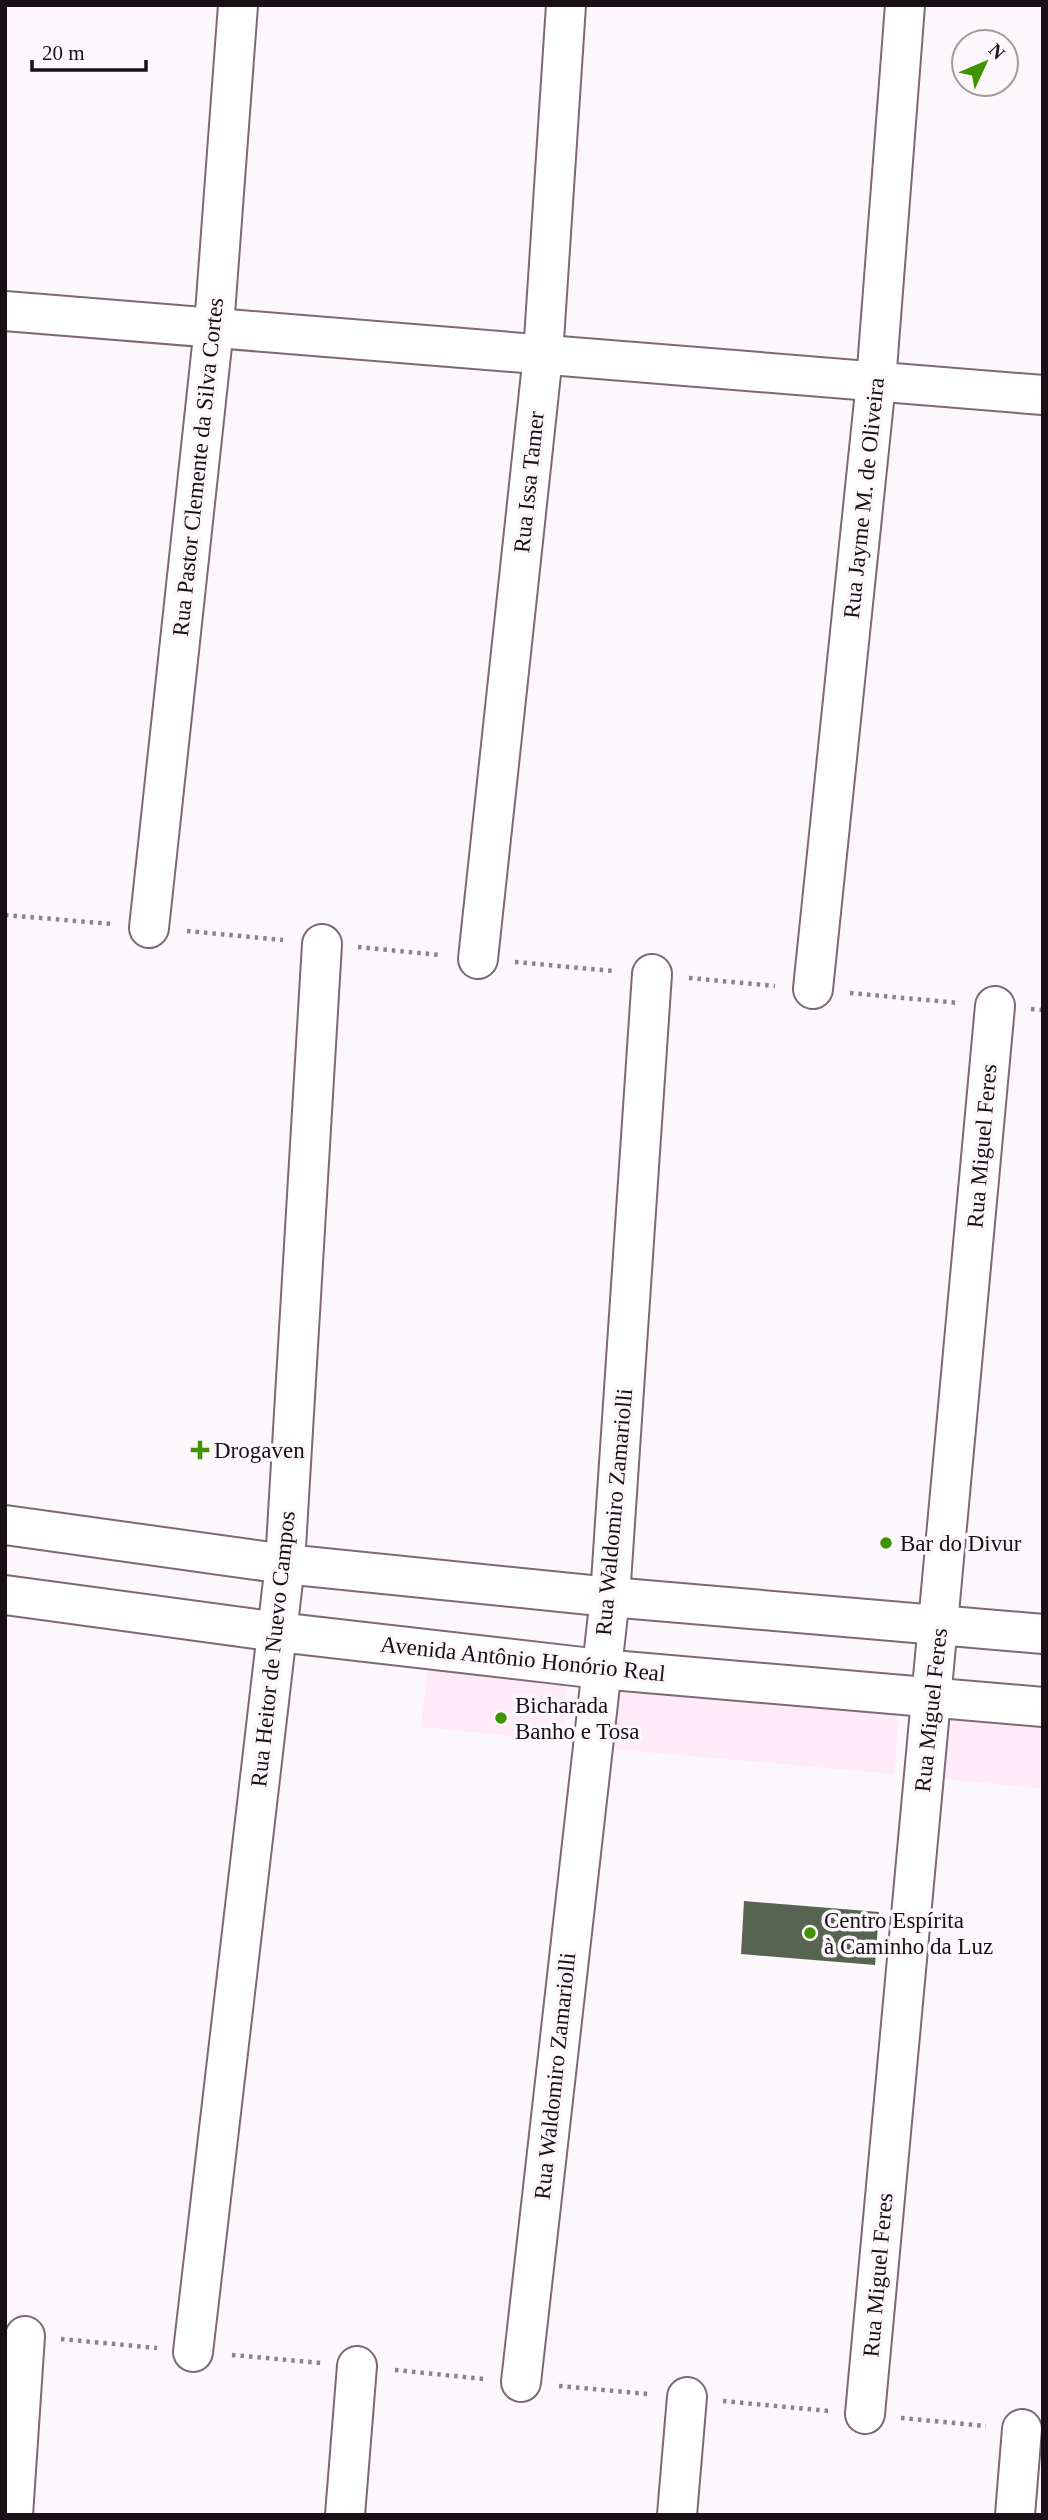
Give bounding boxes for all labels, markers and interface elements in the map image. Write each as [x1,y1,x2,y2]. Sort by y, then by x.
scale bar [32,28,145,72]
north arrow [950,28,1020,98]
text: N [985,39,1009,64]
text: 20 m [42,41,85,65]
street label: Rua Pastor Clemente da Silva Cortes [168,296,228,638]
street label: Rua Jayme M. de Oliveira [839,376,889,620]
street label: Rua Issa Tamer [509,410,549,554]
street label: Rua Miguel Feres [962,1063,1002,1229]
street label: Rua Waldomiro Zamariolli [591,1387,637,1637]
place label: Drogaven [214,1438,305,1463]
marker: Drogaven [192,1442,208,1458]
street label: Rua Heitor de Nuevo Campos [246,1510,300,1788]
place label: Bar do Divur [900,1531,1022,1556]
marker: Bar do Divur [878,1535,894,1551]
street label: Rua Miguel Feres [910,1627,952,1793]
street label: Avenida Antônio Honório Real [379,1632,667,1686]
place label: Bicharada Banho e Tosa [515,1693,639,1744]
marker: Bicharada Banho e Tosa [493,1710,509,1726]
place label: Centro Espírita à Caminho da Luz [824,1908,993,1959]
marker: Centro Espírita à Caminho da Luz [802,1925,818,1941]
street label: Rua Waldomiro Zamariolli [530,1951,580,2201]
street label: Rua Miguel Feres [858,2192,898,2358]

